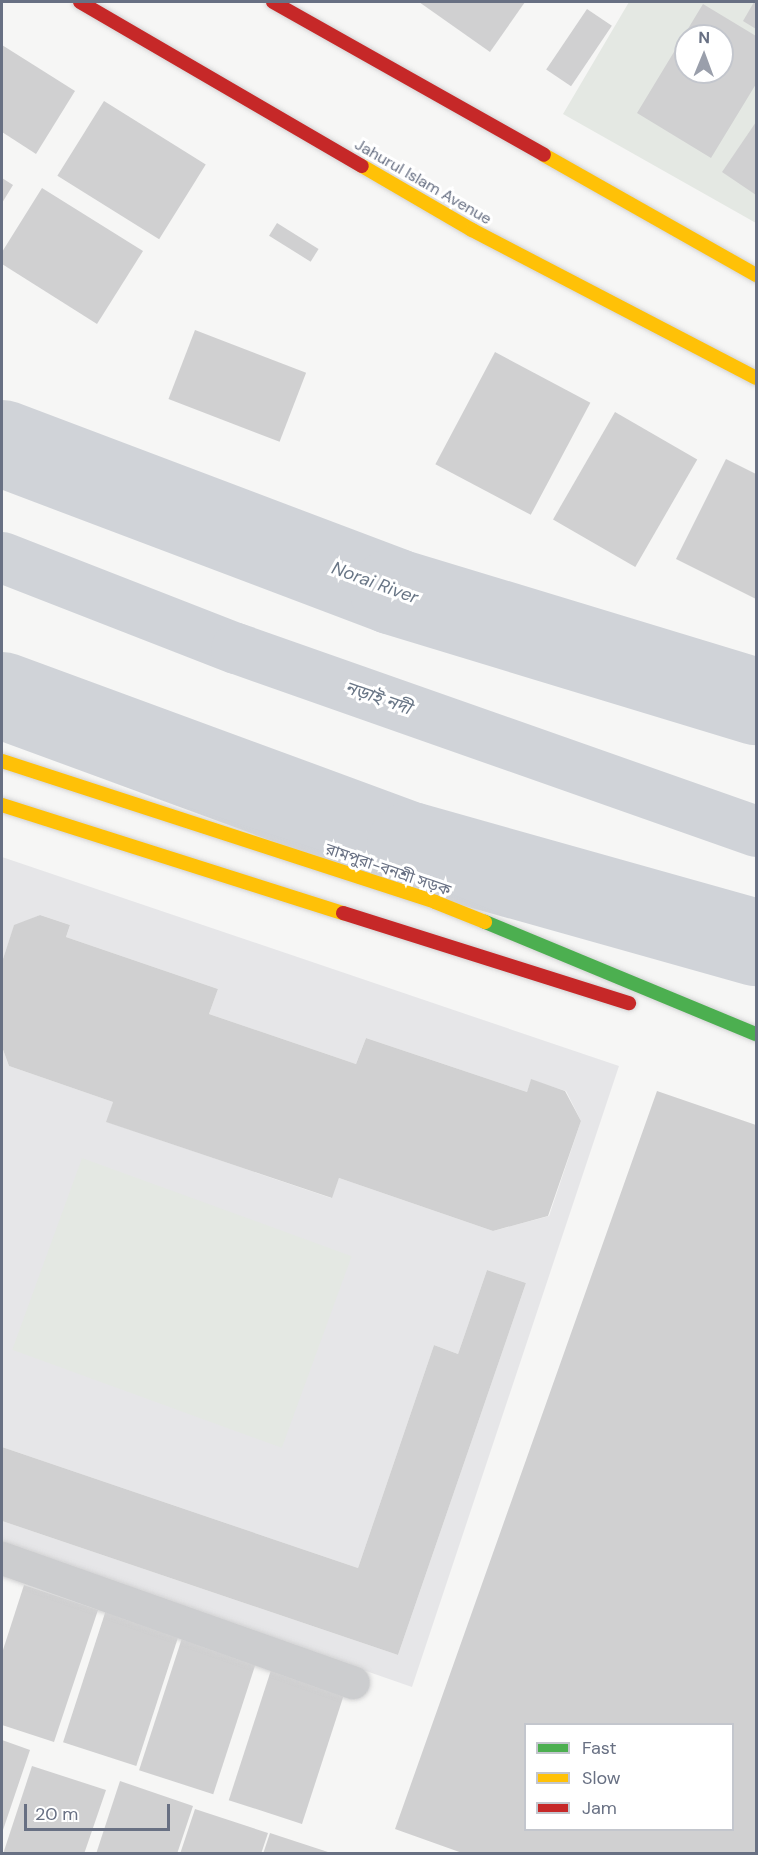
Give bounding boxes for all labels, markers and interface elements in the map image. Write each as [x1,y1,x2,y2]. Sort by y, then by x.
north arrow [674,24,734,84]
text: N [698,27,710,48]
street label: Jahurul Islam Avenue [351,135,495,229]
water label: Norai River [329,557,421,609]
water label: নড়াই নদী [342,677,414,719]
street label: রামপুরা-বনশ্রী সড়ক [323,840,453,900]
legend [524,1723,734,1831]
text: Fast [582,1736,617,1760]
text: Slow [582,1766,621,1790]
scale bar [27,1792,172,1830]
text: Jam [582,1796,617,1820]
text: 20 m [35,1802,78,1826]

